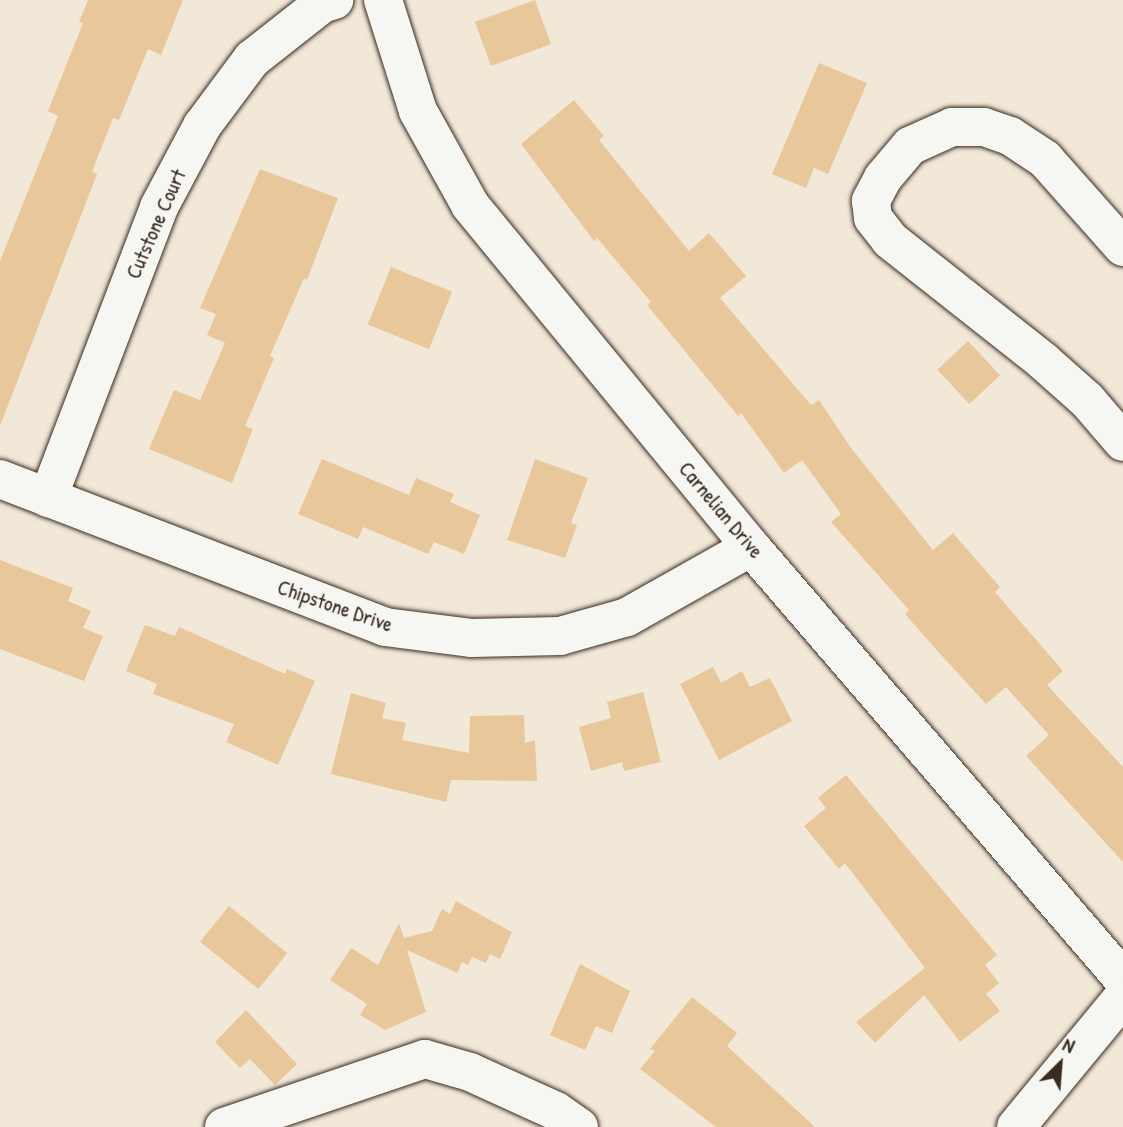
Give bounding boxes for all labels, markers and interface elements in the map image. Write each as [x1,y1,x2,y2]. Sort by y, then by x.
street label: Cutstone Court [121,165,191,283]
street label: Carnelian Drive [673,457,769,563]
street label: Chipstone Drive [274,575,396,637]
north arrow [1025,1029,1095,1099]
text: N [1059,1031,1079,1059]

